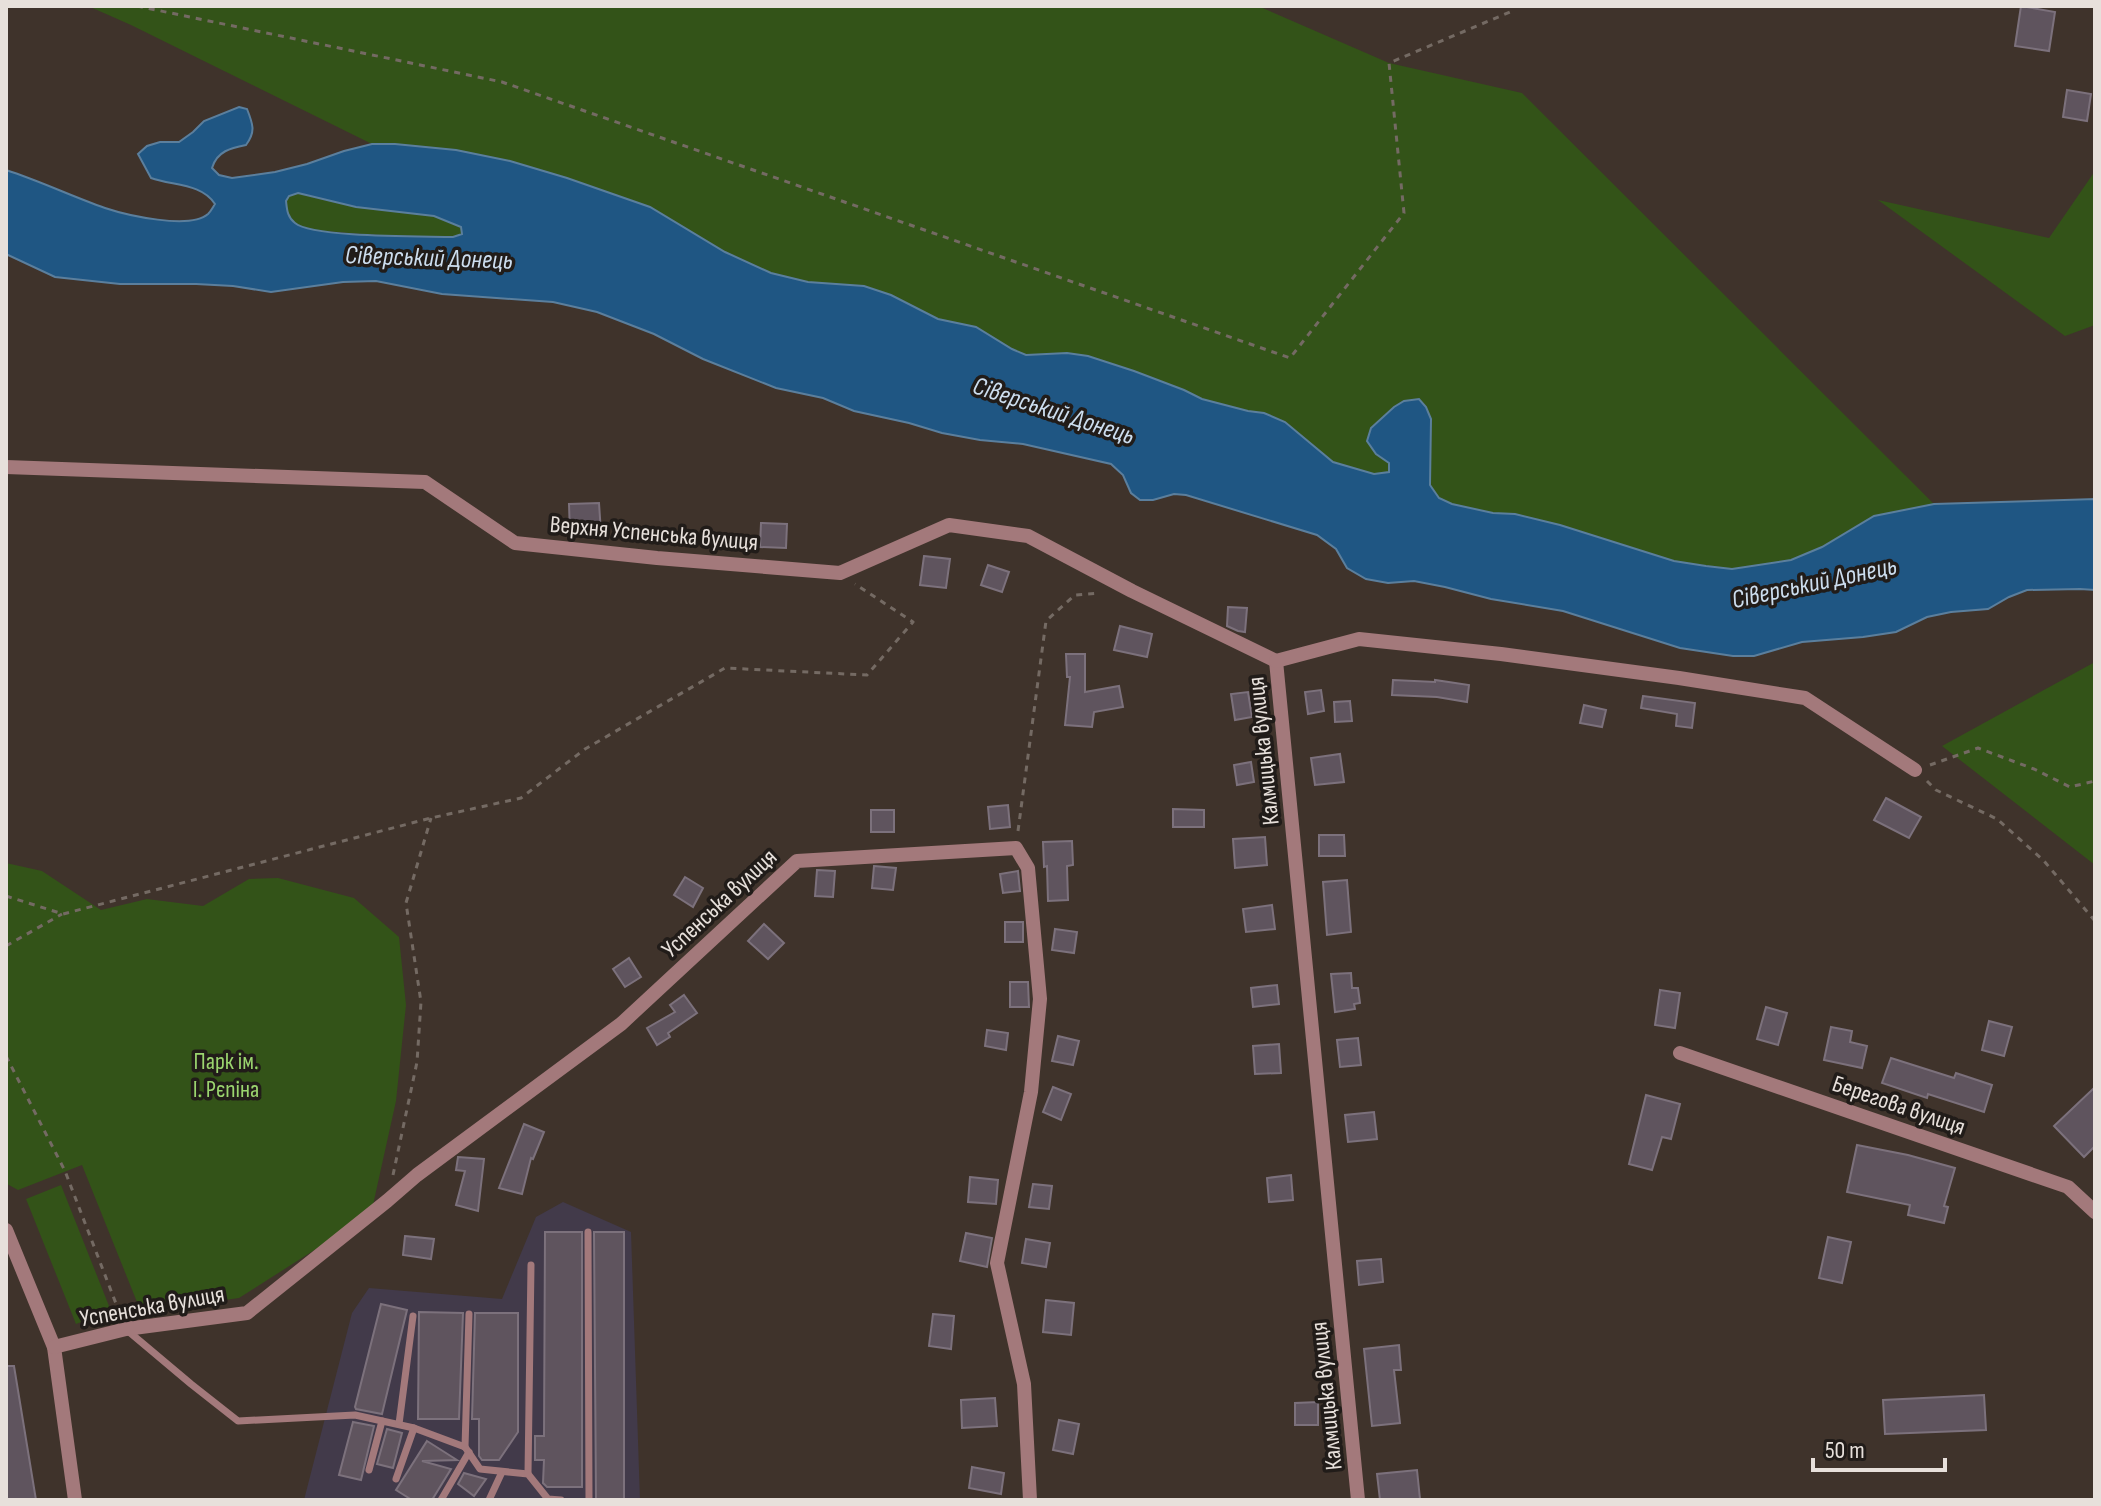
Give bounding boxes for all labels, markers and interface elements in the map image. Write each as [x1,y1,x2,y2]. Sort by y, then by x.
water label: Сіверський Донець [344,240,513,277]
water label: Сіверський Донець [969,371,1138,452]
street label: Верхня Успенська вулиця [549,510,759,557]
water label: Сіверський Донець [1729,551,1900,616]
street label: Калмицька вулиця [1241,675,1286,827]
street label: Успенська вулиця [656,843,783,964]
park label: Парк ім. І. Рєпіна [193,1047,259,1104]
street label: Берегова вулиця [1829,1069,1969,1142]
street label: Успенська вулиця [77,1279,227,1333]
street label: Калмицька вулиця [1304,1320,1349,1472]
scale bar [1813,1422,1945,1472]
text: 50 m [1825,1436,1865,1465]

